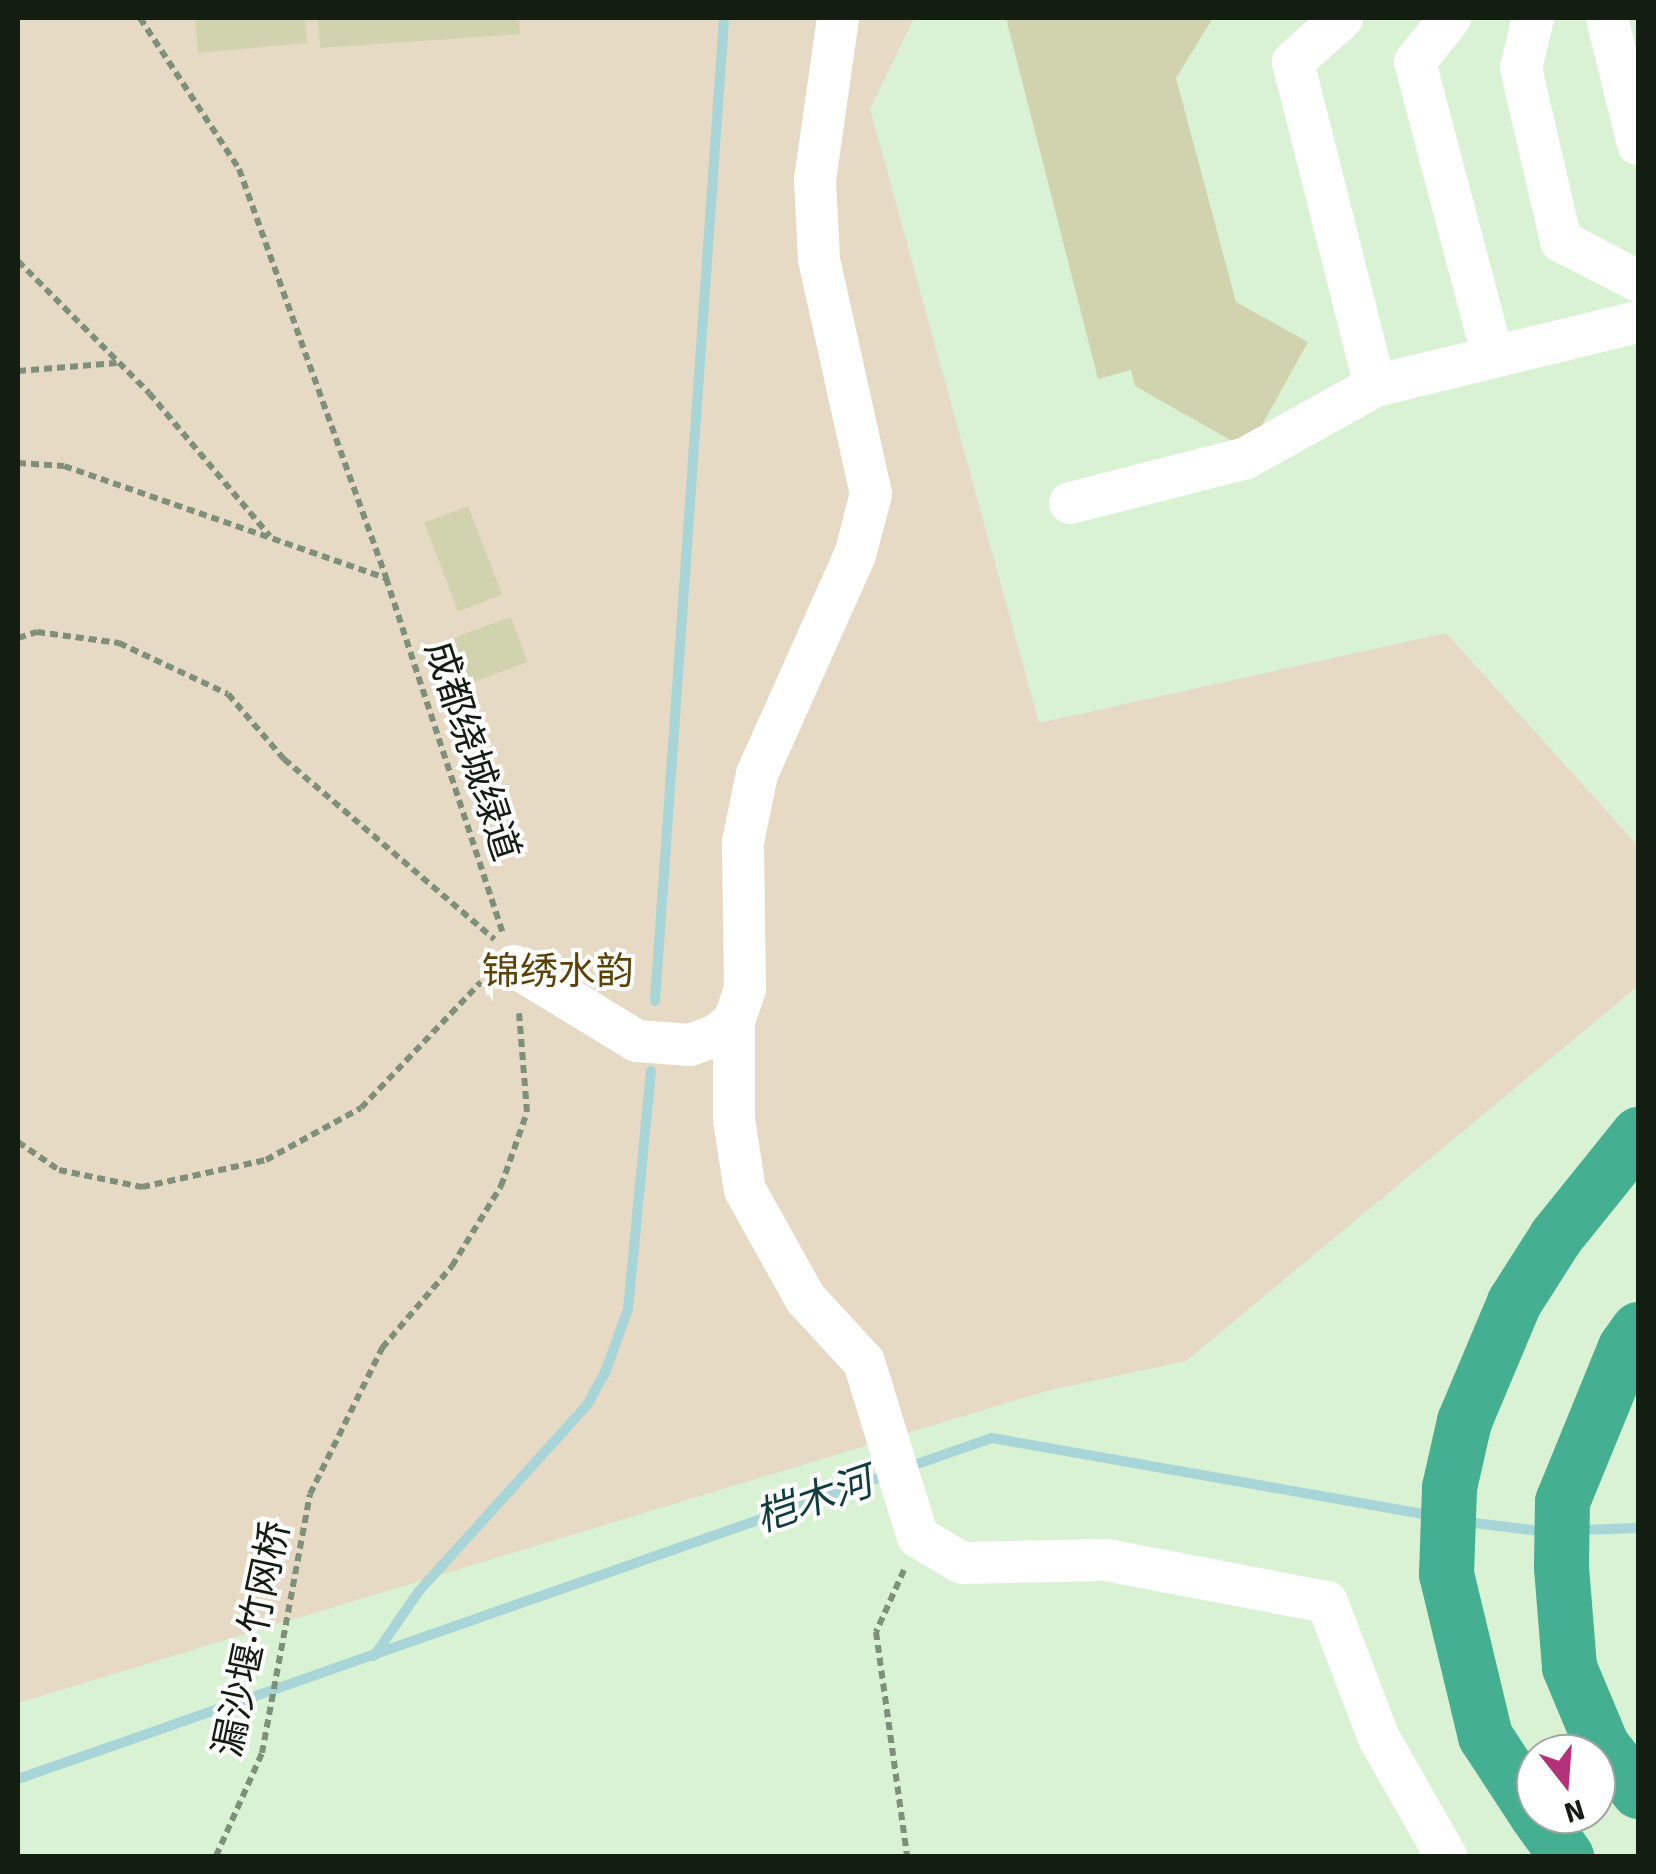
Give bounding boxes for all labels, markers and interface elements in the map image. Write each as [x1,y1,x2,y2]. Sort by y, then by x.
street label: 成都绕城绿道 [415,636,529,866]
park label: 锦绣水韵 [482,949,634,995]
water label: 桤木河 [749,1458,879,1542]
street label: 漏沙堰·竹网桥 [205,1517,299,1761]
north arrow [1516,1734,1616,1834]
text: N [1560,1792,1588,1830]

